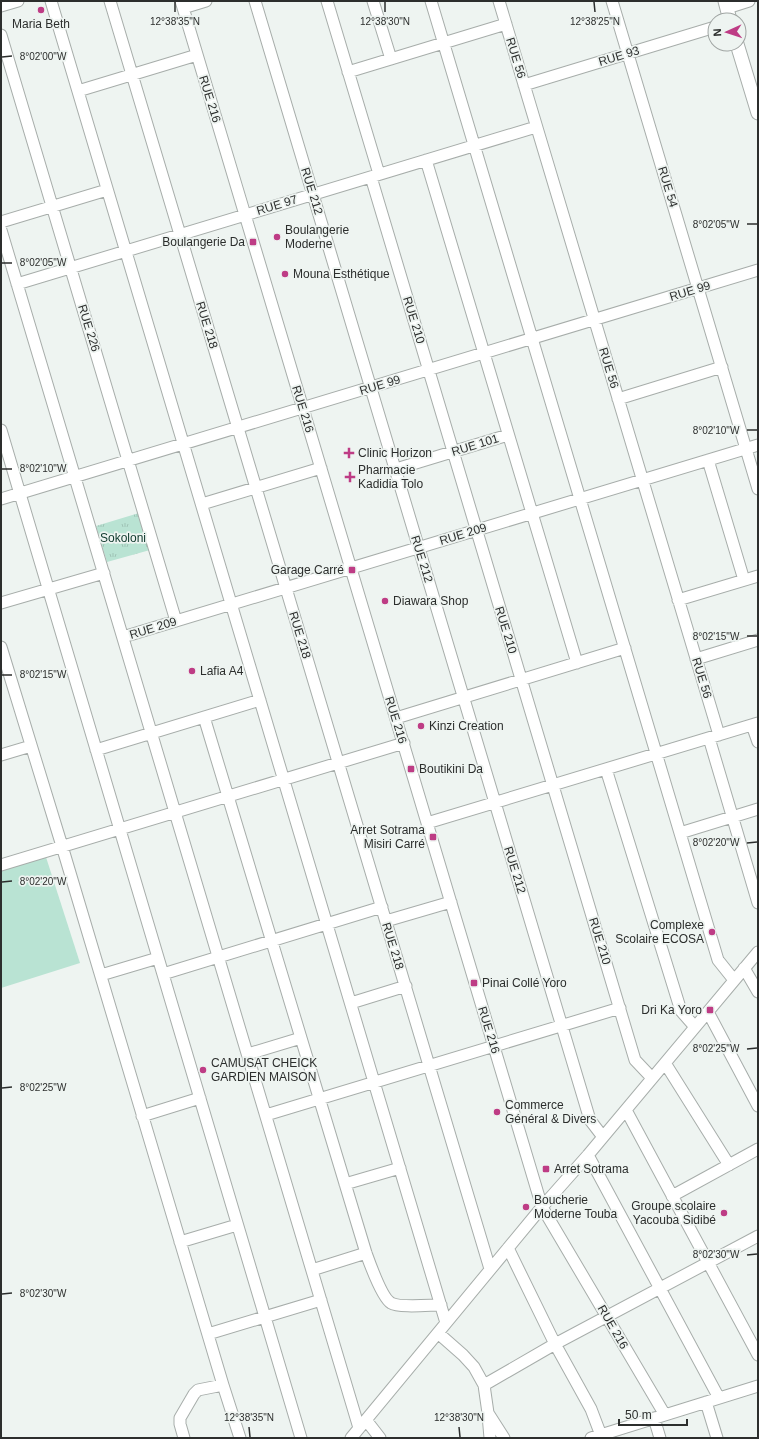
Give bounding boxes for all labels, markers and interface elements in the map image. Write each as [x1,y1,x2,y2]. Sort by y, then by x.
marker: Maria Beth [36,5,46,15]
north arrow [707,12,747,52]
text: 12°38'35"N [150,16,200,27]
text: 12°38'30"N [360,16,410,27]
text: 12°38'25"N [570,16,620,27]
place label: Maria Beth [12,17,70,31]
text: N [711,28,723,37]
street label: RUE 56 [503,36,529,80]
street label: RUE 93 [597,43,641,69]
text: 8°02'00"W [20,51,67,62]
street label: RUE 216 [196,74,224,125]
street label: RUE 54 [655,165,681,209]
street label: RUE 212 [298,166,326,217]
street label: RUE 97 [255,192,299,218]
text: 8°02'05"W [693,219,740,230]
place label: Boulangerie Moderne [285,223,349,251]
marker: Boulangerie Moderne [272,232,282,242]
place label: Boulangerie Da [162,235,245,249]
marker: Boulangerie Da [248,237,258,247]
text: 8°02'05"W [20,257,67,268]
place label: Mouna Esthétique [293,267,390,281]
marker: Mouna Esthétique [280,269,290,279]
street label: RUE 99 [668,278,712,304]
street label: RUE 210 [400,295,428,346]
street label: RUE 218 [193,300,221,351]
street label: RUE 226 [75,303,103,354]
street label: RUE 56 [596,346,622,390]
street label: RUE 99 [358,372,402,398]
street label: RUE 216 [289,384,317,435]
text: 8°02'10"W [693,425,740,436]
street label: RUE 101 [450,431,501,459]
place label: Clinic Horizon [358,446,432,460]
marker: Clinic Horizon [343,447,355,459]
text: 8°02'10"W [20,463,67,474]
place label: Pharmacie Kadidia Tolo [358,463,423,491]
marker: Pharmacie Kadidia Tolo [345,472,355,482]
street label: RUE 209 [438,520,489,548]
park label: Sokoloni [100,531,146,545]
street label: RUE 212 [408,534,436,585]
place label: Garage Carré [271,563,344,577]
marker: Garage Carré [347,565,357,575]
place label: Diawara Shop [393,594,469,608]
marker: Diawara Shop [380,596,390,606]
street label: RUE 210 [492,605,520,656]
street label: RUE 218 [286,610,314,661]
street label: RUE 209 [128,614,179,642]
text: 8°02'15"W [693,631,740,642]
street label: RUE 56 [689,656,715,700]
place label: Lafia A4 [200,664,244,678]
marker: Lafia A4 [187,666,197,676]
text: 8°02'15"W [20,669,67,680]
street label: RUE 216 [382,695,410,746]
place label: Kinzi Creation [429,719,504,733]
marker: Kinzi Creation [416,721,426,731]
place label: Boutikini Da [419,762,483,776]
marker: Boutikini Da [406,764,416,774]
place label: Arret Sotrama Misiri Carré [350,823,425,851]
marker: Arret Sotrama Misiri Carré [428,832,438,842]
text: 8°02'20"W [693,837,740,848]
street label: RUE 212 [501,845,529,896]
text: 8°02'20"W [20,876,67,887]
street label: RUE 210 [586,916,614,967]
place label: Complexe Scolaire ECOSA [615,918,704,946]
street label: RUE 218 [379,921,407,972]
marker: Complexe Scolaire ECOSA [707,927,717,937]
place label: Pinai Collé Yoro [482,976,567,990]
marker: Pinai Collé Yoro [469,978,479,988]
place label: Dri Ka Yoro [641,1003,702,1017]
street label: RUE 216 [475,1005,503,1056]
marker: Dri Ka Yoro [705,1005,715,1015]
text: 8°02'25"W [693,1043,740,1054]
place label: CAMUSAT CHEICK GARDIEN MAISON [211,1056,317,1084]
marker: CAMUSAT CHEICK GARDIEN MAISON [198,1065,208,1075]
text: 8°02'25"W [20,1082,67,1093]
place label: Commerce Général & Divers [505,1098,596,1126]
marker: Commerce Général & Divers [492,1107,502,1117]
place label: Arret Sotrama [554,1162,629,1176]
marker: Arret Sotrama [541,1164,551,1174]
place label: Boucherie Moderne Touba [534,1193,618,1221]
place label: Groupe scolaire Yacouba Sidibé [631,1199,716,1227]
marker: Boucherie Moderne Touba [521,1202,531,1212]
marker: Groupe scolaire Yacouba Sidibé [719,1208,729,1218]
text: 8°02'30"W [693,1249,740,1260]
text: 8°02'30"W [20,1288,67,1299]
street label: RUE 216 [595,1302,631,1352]
scale bar [619,1401,687,1427]
text: 50 m [625,1408,652,1422]
text: 12°38'35"N [224,1412,274,1423]
text: 12°38'30"N [434,1412,484,1423]

